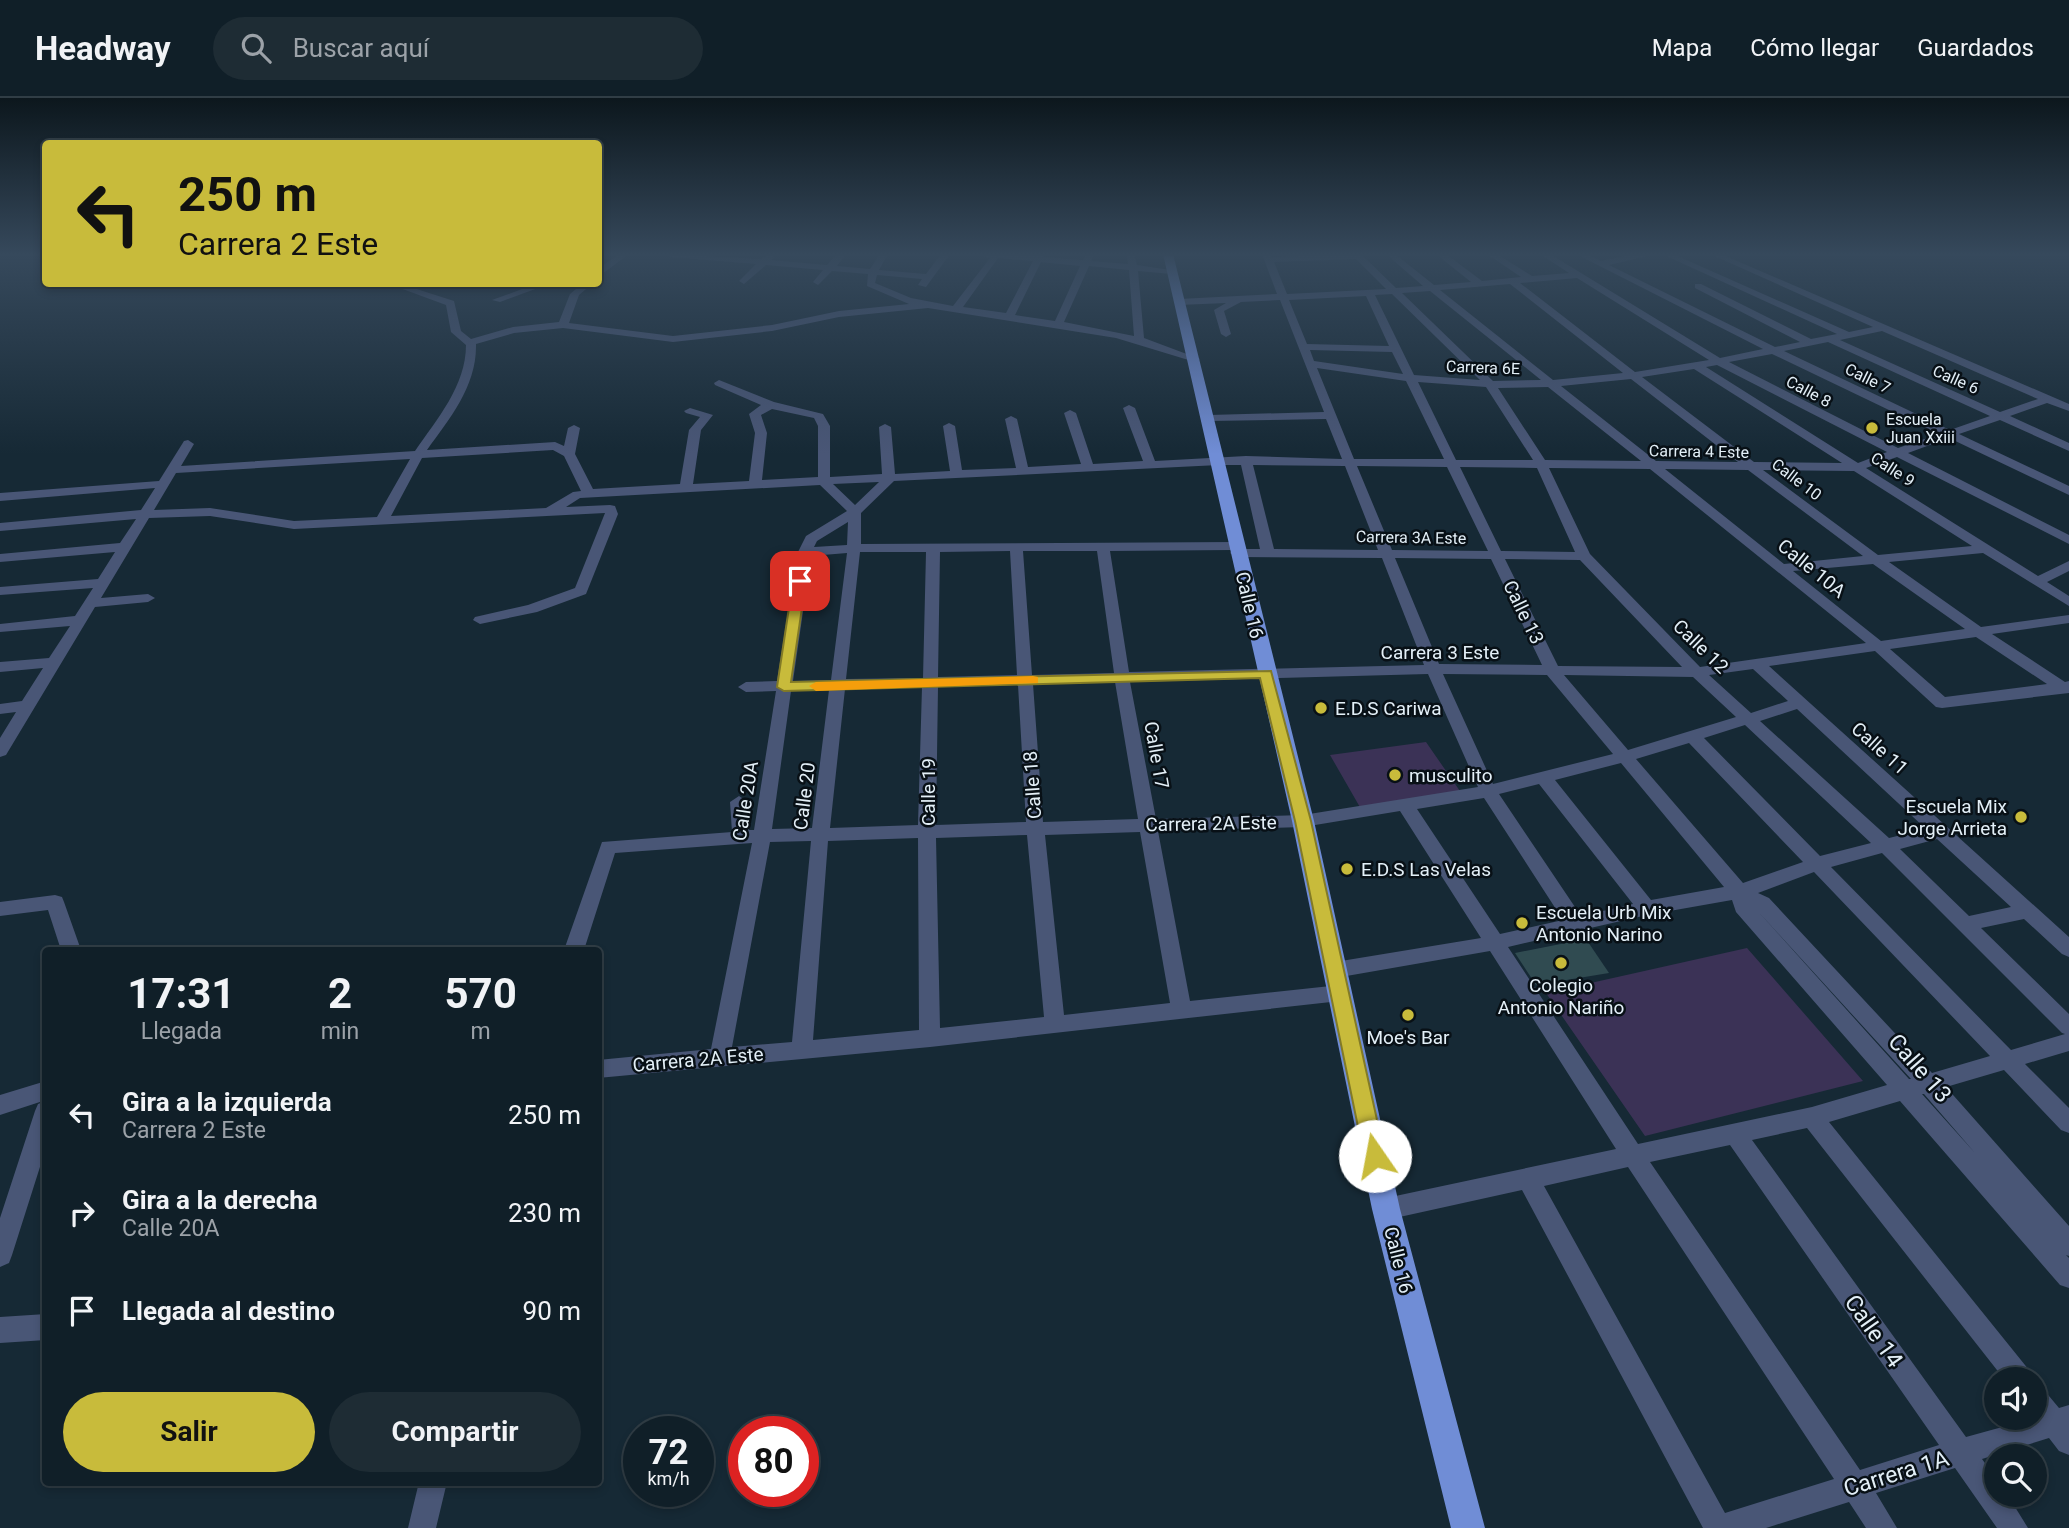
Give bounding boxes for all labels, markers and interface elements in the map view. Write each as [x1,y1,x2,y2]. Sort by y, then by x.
search box [213,17,703,80]
text: Headway [35,29,171,68]
icon: search [237,29,275,67]
text: Buscar aquí [293,33,429,63]
text: Mapa [1652,34,1712,62]
text: Cómo llegar [1750,34,1879,62]
text: Guardados [1917,34,2034,62]
text: 250 m [178,166,317,223]
icon: left [63,168,154,259]
text: Carrera 2 Este [178,225,378,263]
street label: Carrera 6E [1446,357,1520,378]
street label: Calle 7 [1842,359,1894,398]
street label: Calle 6 [1930,361,1982,398]
street label: Calle 8 [1783,372,1835,411]
place label: Escuela Juan Xxiii [1886,410,1955,447]
marker: Escuela Juan Xxiii [1864,420,1880,436]
street label: Carrera 4 Este [1649,441,1749,462]
street label: Calle 9 [1867,448,1918,491]
street label: Calle 10 [1768,455,1825,504]
street label: Carrera 3A Este [1356,527,1466,548]
street label: Calle 10A [1773,534,1851,603]
pin [770,551,830,611]
icon: arrive [781,562,819,600]
street label: Calle 16 [1231,569,1268,641]
street label: Calle 13 [1498,577,1549,648]
street label: Calle 12 [1668,614,1733,678]
street label: Carrera 3 Este [1381,641,1499,664]
place label: E.D.S Cariwa [1335,697,1442,720]
marker: E.D.S Cariwa [1313,700,1329,716]
street label: Calle 11 [1847,717,1913,780]
street label: Calle 17 [1139,720,1174,791]
street label: Calle 18 [1019,750,1046,820]
street label: Calle 19 [917,758,940,826]
street label: Calle 20A [728,759,763,843]
street label: Calle 20 [789,761,820,831]
place label: musculito [1409,764,1492,787]
marker: musculito [1387,767,1403,783]
place label: Escuela Mix Jorge Arrieta [1897,795,2008,840]
marker: Escuela Mix Jorge Arrieta [2013,809,2029,825]
street label: Carrera 2A Este [1145,811,1277,836]
place label: E.D.S Las Velas [1361,858,1491,881]
marker: E.D.S Las Velas [1339,861,1355,877]
place label: Escuela Urb Mix Antonio Narino [1536,901,1672,946]
marker: Escuela Urb Mix Antonio Narino [1514,915,1530,931]
marker: Colegio Antonio Nariño [1553,955,1569,971]
text: 17:31 [127,969,235,1018]
text: 2 [328,969,352,1018]
text: 570 [444,969,517,1018]
place label: Colegio Antonio Nariño [1498,974,1624,1019]
marker: Moe's Bar [1400,1007,1416,1023]
text: Llegada [141,1018,222,1045]
text: min [321,1018,359,1045]
text: m [471,1018,491,1045]
place label: Moe's Bar [1366,1026,1450,1049]
street label: Calle 13 [1882,1028,1957,1108]
street label: Carrera 2A Este [632,1042,764,1077]
text: Gira a la izquierda [122,1087,332,1117]
icon: left [63,1096,101,1134]
text: 250 m [508,1100,581,1130]
text: Carrera 2 Este [122,1117,266,1144]
position arrow [1338,1119,1412,1193]
text: Gira a la derecha [122,1185,318,1215]
icon: right [63,1194,101,1232]
text: 230 m [508,1198,581,1228]
text: Calle 20A [122,1215,219,1242]
street label: Calle 16 [1379,1224,1418,1296]
street label: Calle 14 [1839,1290,1908,1373]
icon: arrive [63,1292,101,1330]
text: Llegada al destino [122,1296,335,1326]
text: 90 m [523,1296,581,1326]
map controls [1984,1367,2047,1507]
button: sound [1984,1367,2047,1430]
button: Salir [63,1392,315,1472]
button: Compartir [329,1392,581,1472]
speed limit sign: 80 [728,1416,819,1507]
text: 72 [648,1432,689,1473]
button: search [1984,1444,2047,1507]
street label: Carrera 1A [1840,1445,1952,1502]
text: km/h [647,1468,690,1489]

